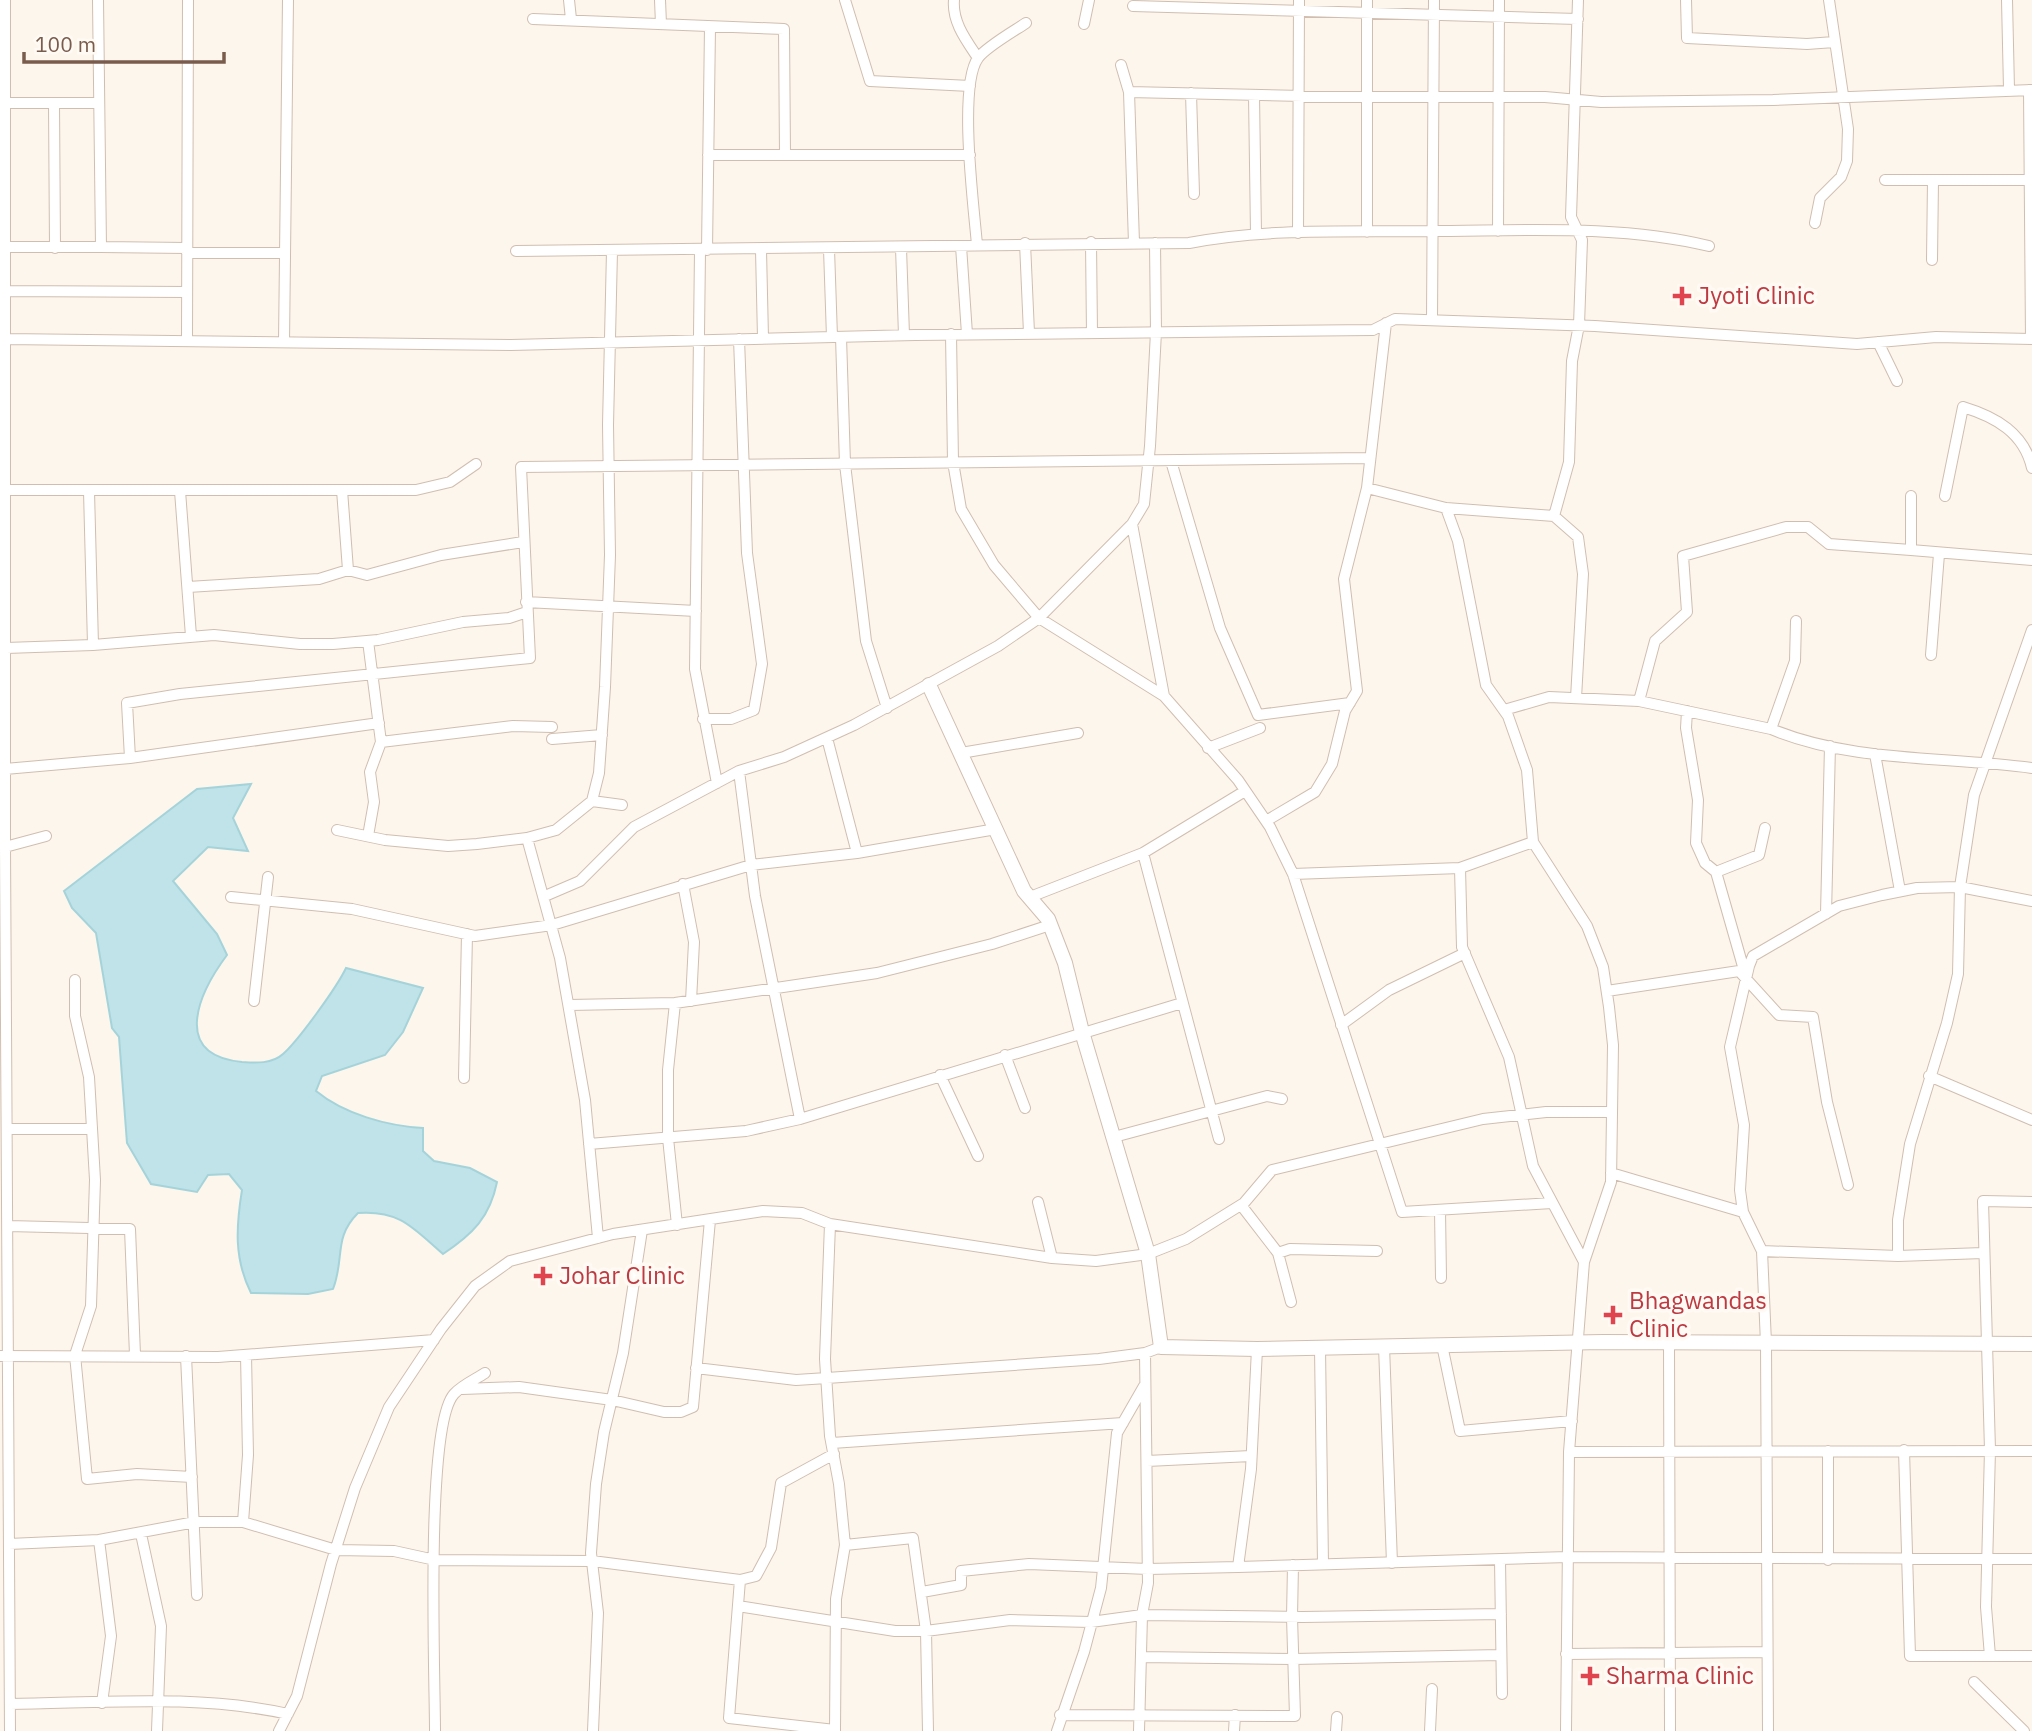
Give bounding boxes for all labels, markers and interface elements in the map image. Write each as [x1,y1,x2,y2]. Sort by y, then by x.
scale bar [24,21,224,65]
text: 100 m [35,30,96,58]
place label: Jyoti Clinic [1698,279,1815,311]
marker: Jyoti Clinic [1672,286,1692,306]
place label: Johar Clinic [559,1259,685,1291]
marker: Johar Clinic [533,1266,553,1286]
place label: Bhagwandas Clinic [1629,1284,1767,1344]
marker: Bhagwandas Clinic [1603,1305,1623,1325]
place label: Sharma Clinic [1606,1659,1754,1691]
marker: Sharma Clinic [1580,1666,1600,1686]

